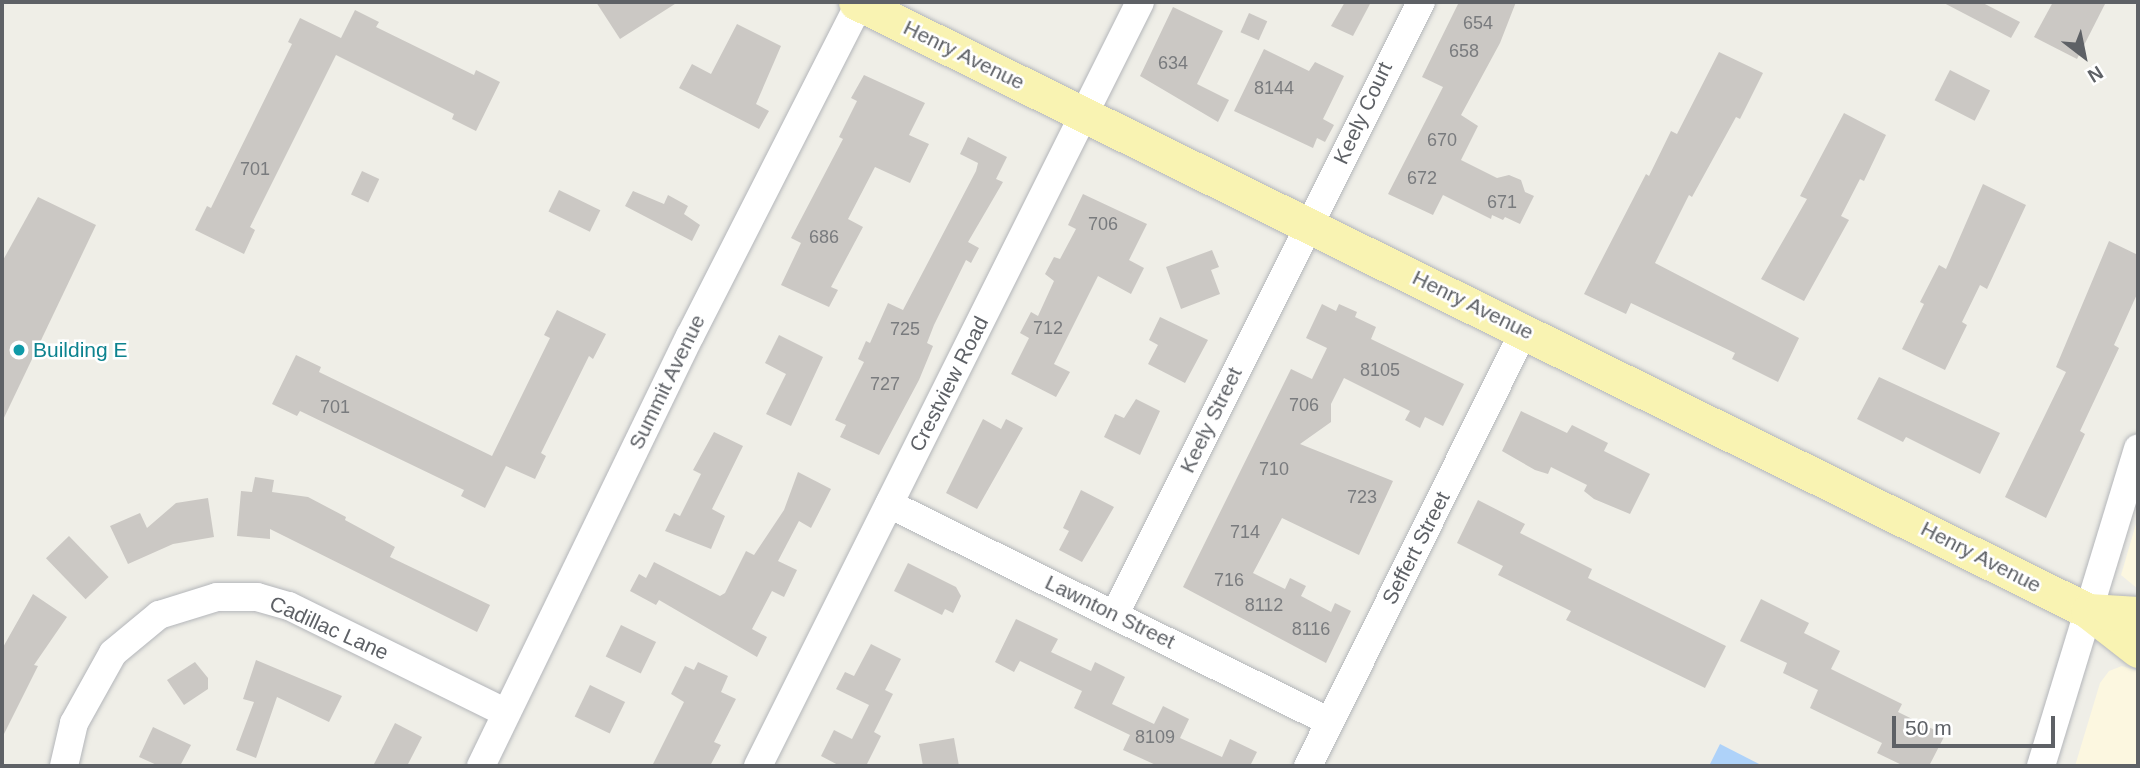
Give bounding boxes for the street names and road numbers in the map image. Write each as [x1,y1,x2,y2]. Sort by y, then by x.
street label: Henry Avenue [899,15,1029,95]
street label: Keely Court [1328,58,1398,168]
street label: Henry Avenue [1408,265,1538,345]
street label: Summit Avenue [623,310,711,454]
street label: Crestview Road [904,312,994,456]
street label: Keely Street [1175,363,1247,477]
street label: Seffert Street [1377,487,1455,609]
street label: Henry Avenue [1916,516,2046,598]
street label: Lawnton Street [1041,570,1179,654]
street label: Cadillac Lane [266,591,392,665]

